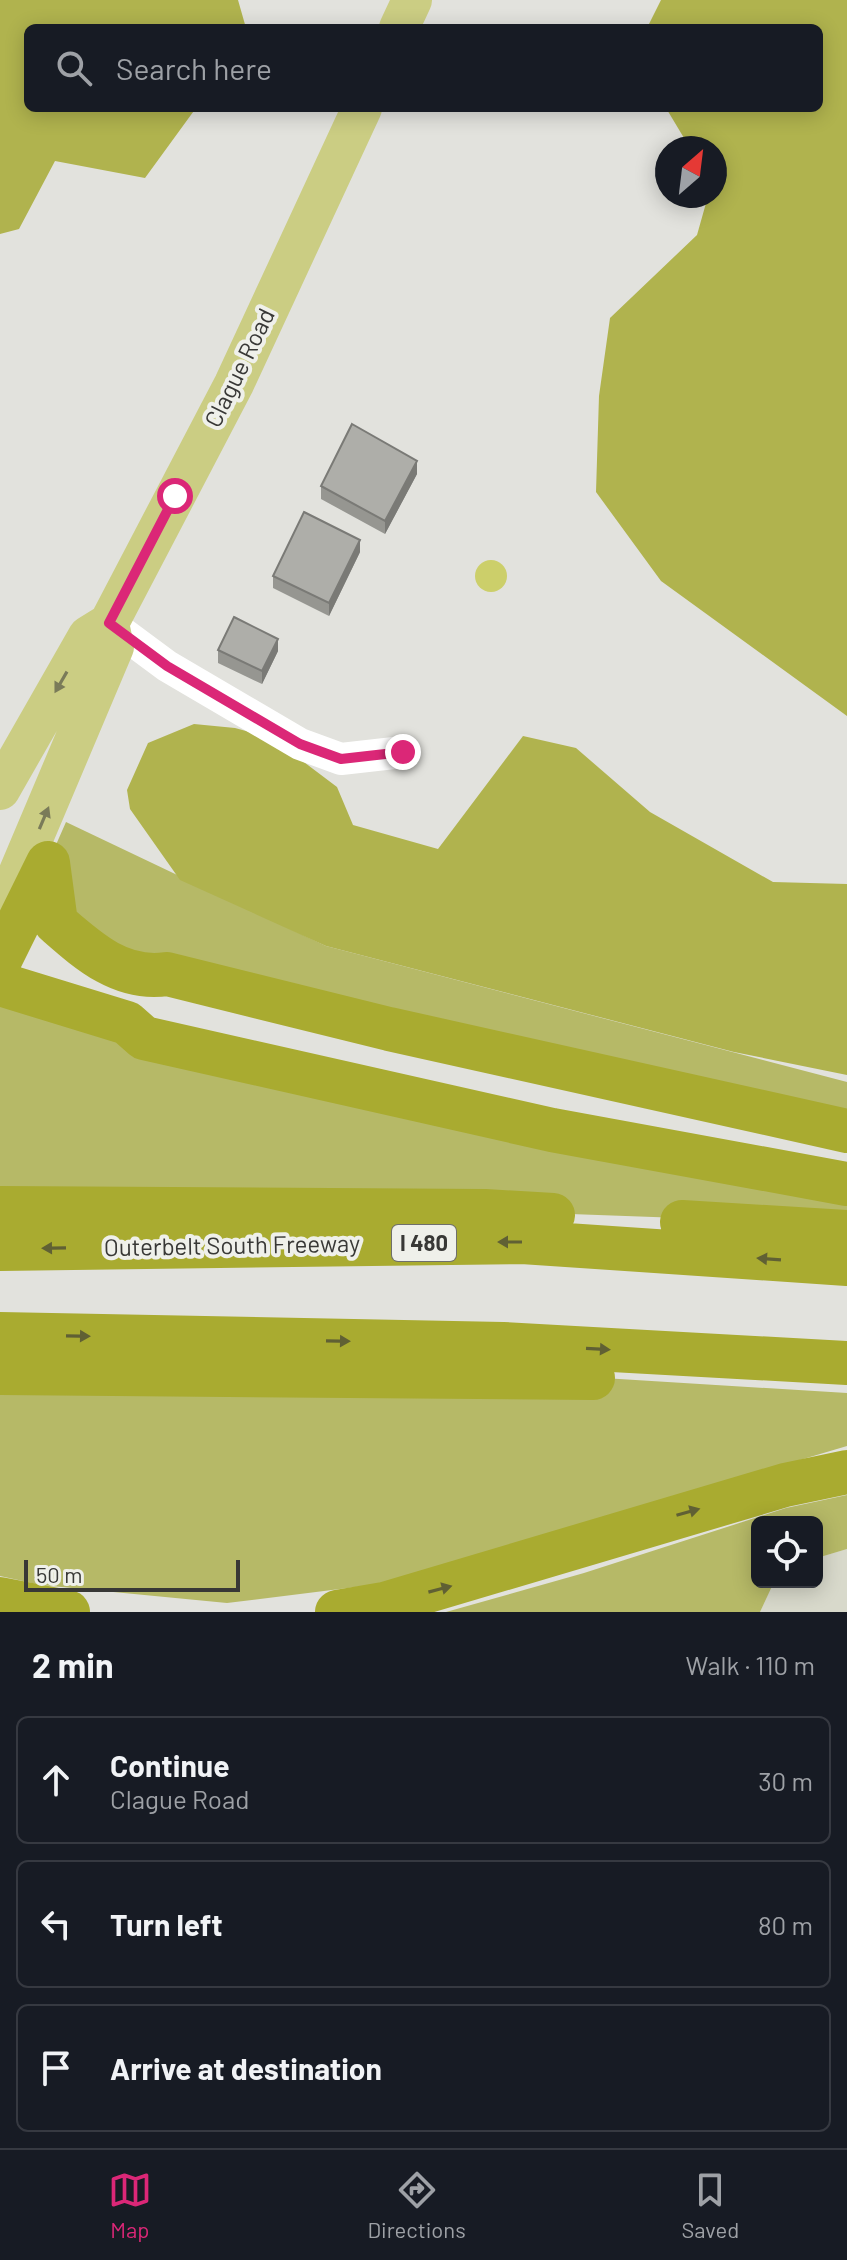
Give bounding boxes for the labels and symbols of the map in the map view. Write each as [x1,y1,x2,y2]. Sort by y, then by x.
north arrow [655,136,727,208]
street label: Clague Road [197,303,280,432]
route start [157,478,193,514]
one-way arrow [55,671,69,693]
route end [385,734,421,770]
one-way arrow [38,806,51,830]
road number: I 480 [392,1225,456,1261]
street label: Outerbelt South Freeway [104,1228,360,1261]
one-way arrow [497,1236,522,1248]
one-way arrow [41,1242,66,1254]
one-way arrow [756,1252,781,1265]
one-way arrow [66,1329,91,1342]
one-way arrow [326,1334,351,1347]
one-way arrow [586,1343,611,1356]
one-way arrow [677,1505,701,1518]
scale bar [24,1556,240,1592]
one-way arrow [428,1582,452,1595]

